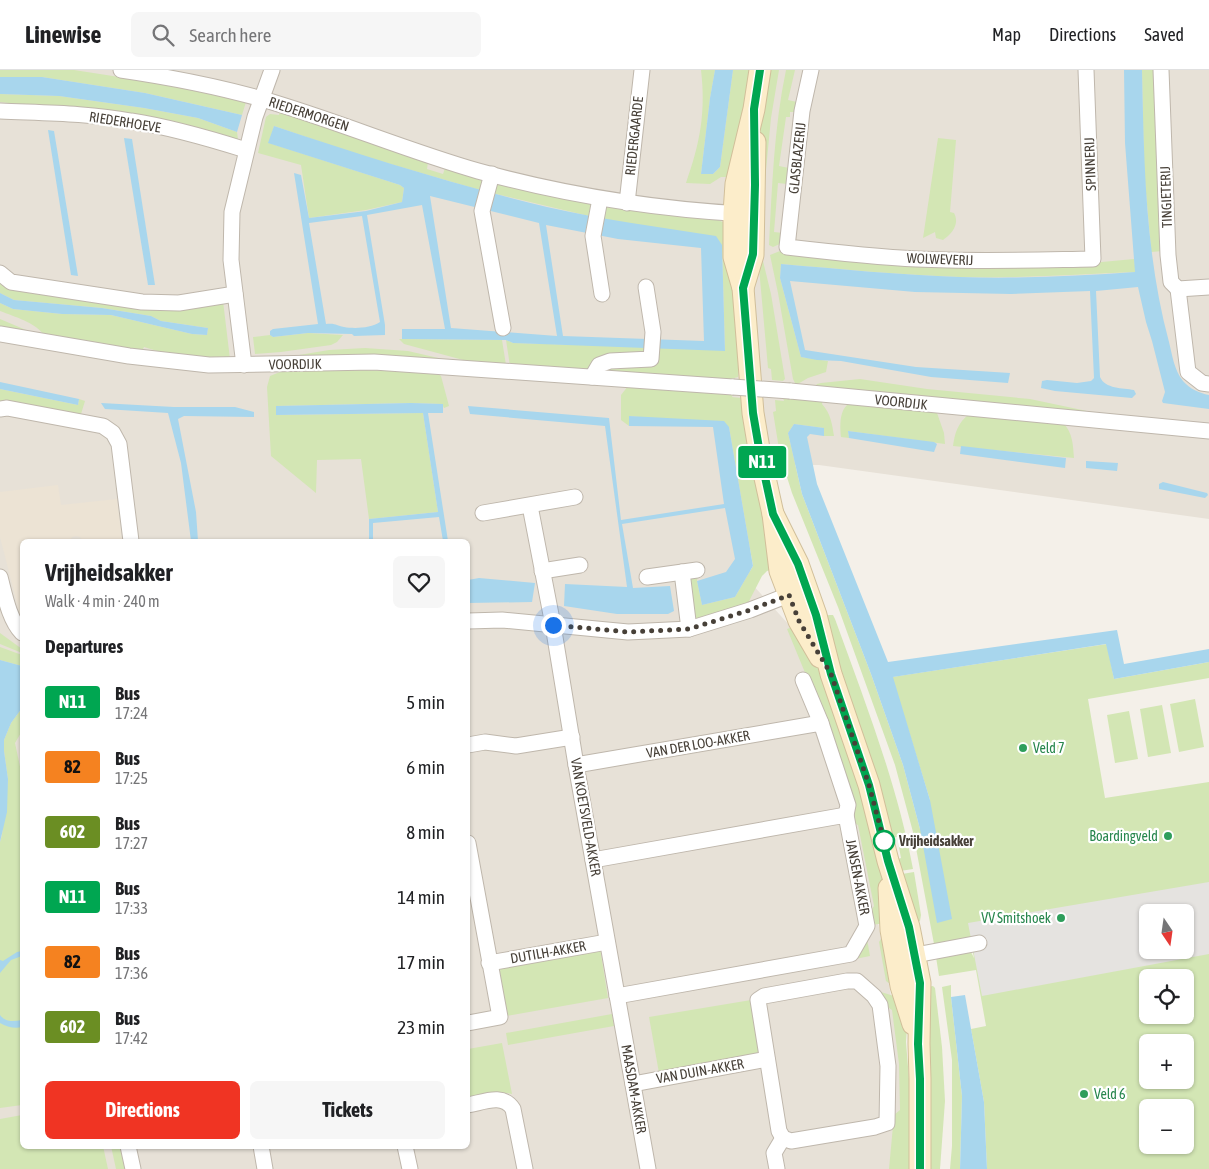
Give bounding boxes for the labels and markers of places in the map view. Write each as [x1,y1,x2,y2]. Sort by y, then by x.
place label: Veld 7 [1033,740,1065,756]
marker: Veld 7 [1017,742,1029,754]
place label: Boardingveld [1089,828,1158,844]
marker: Vrijheidsakker [873,830,895,852]
marker: Boardingveld [1162,830,1174,842]
place label: Vrijheidsakker [898,833,974,849]
place label: VV Smitshoek [981,910,1051,926]
marker: VV Smitshoek [1055,912,1067,924]
place label: Veld 6 [1094,1086,1126,1102]
marker: Veld 6 [1078,1088,1090,1100]

